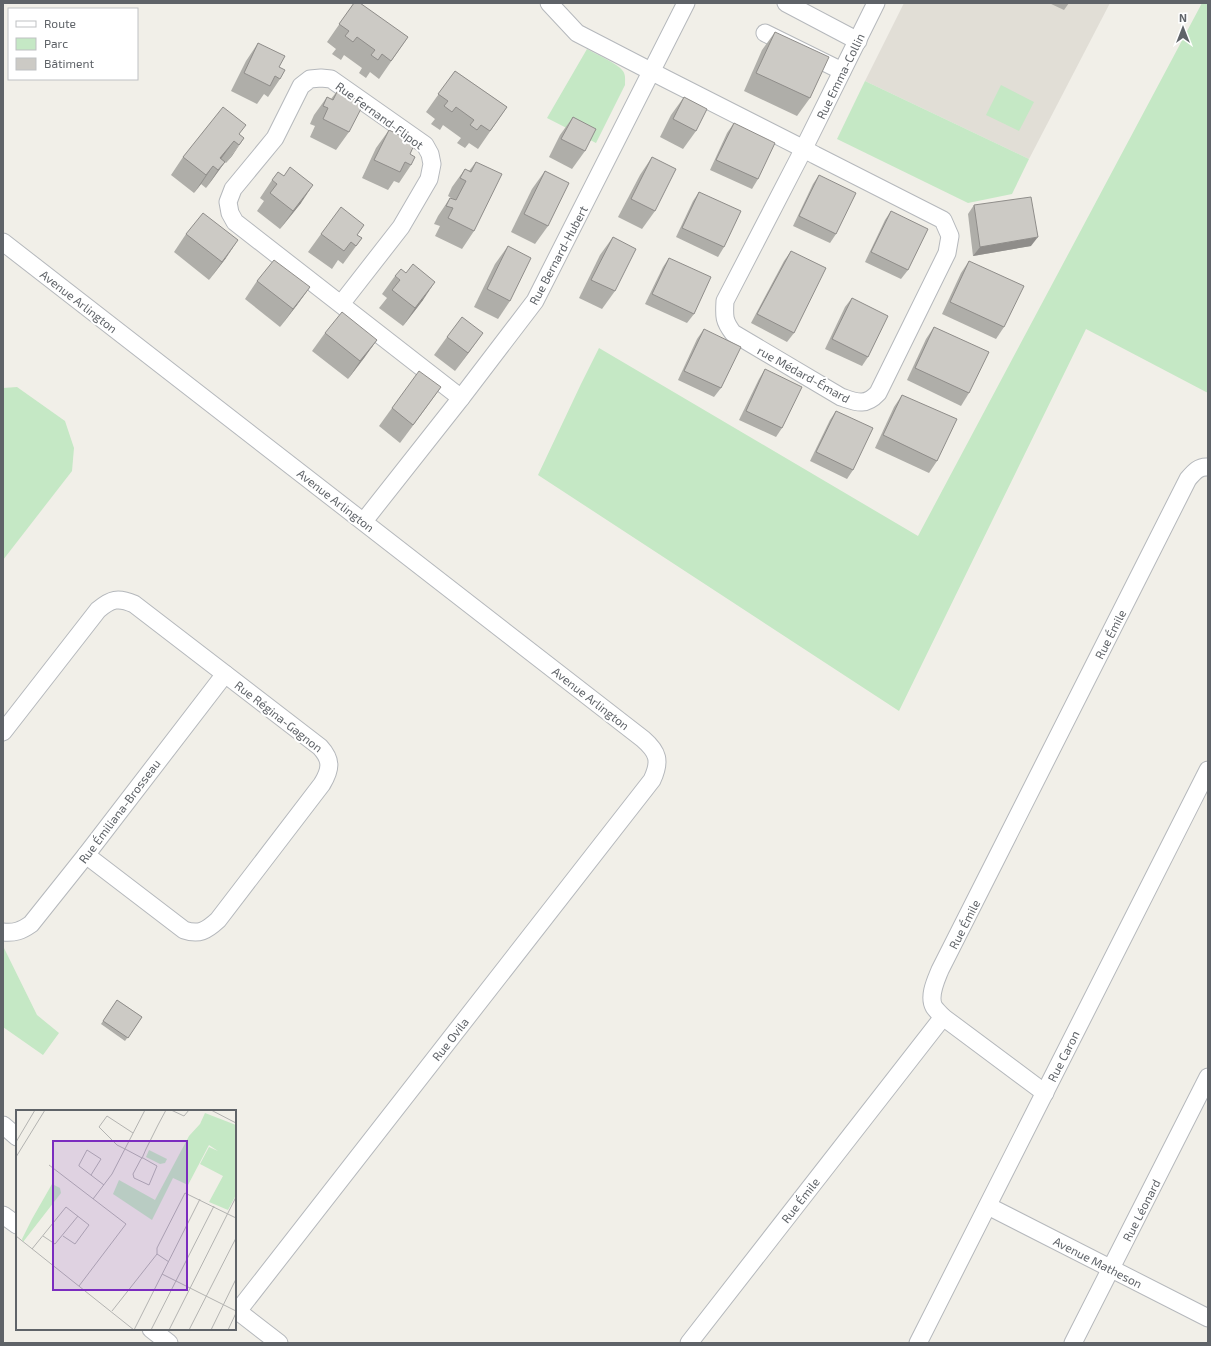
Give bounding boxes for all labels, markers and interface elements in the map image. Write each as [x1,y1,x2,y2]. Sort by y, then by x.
legend [8,8,138,80]
north arrow [1163,8,1203,48]
text: N [1179,11,1187,24]
text: Route [44,16,76,30]
street label: Rue Emma-Collin [813,31,867,121]
text: Parc [44,36,68,50]
text: Bâtiment [44,56,95,70]
street label: Rue Fernand-Flipot [333,78,427,152]
street label: Rue Bernard-Hubert [526,203,590,307]
street label: Avenue Arlington [38,267,120,335]
street label: rue Médard-Émard [755,343,853,405]
street label: Avenue Arlington [295,466,377,534]
street label: Rue Émile [1092,607,1128,661]
street label: Avenue Arlington [550,664,632,732]
street label: Rue Régina-Gagnon [232,677,326,755]
street label: Rue Émiliana-Brosseau [75,756,163,866]
street label: Rue Émile [946,897,982,951]
street label: Rue Ovila [429,1015,471,1063]
street label: Rue Caron [1044,1028,1082,1084]
inset map [16,1110,236,1330]
street label: Rue Émile [778,1175,822,1225]
street label: Rue Léonard [1119,1177,1163,1243]
street label: Avenue Matheson [1051,1234,1145,1290]

